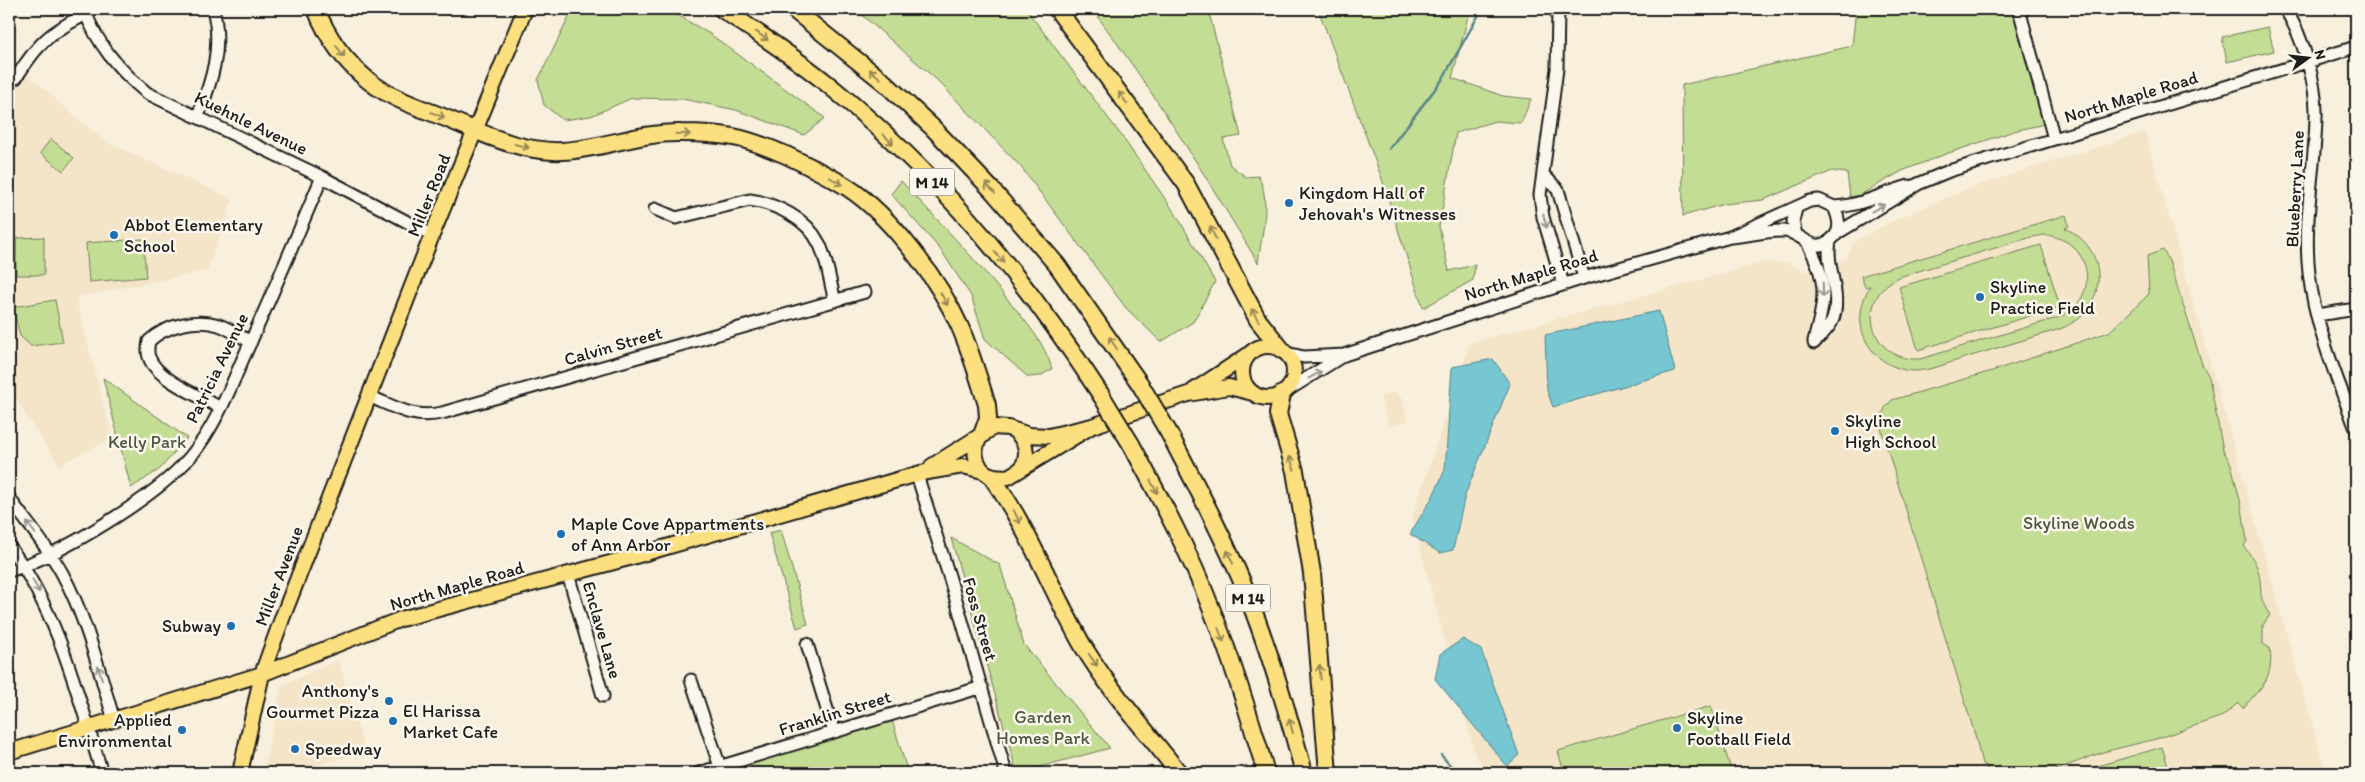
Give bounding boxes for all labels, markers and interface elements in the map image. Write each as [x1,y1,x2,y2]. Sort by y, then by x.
one-way arrow [755,31,768,42]
north arrow [2282,32,2332,82]
one-way arrow [335,44,345,58]
text: N [2311,48,2330,62]
street label: North Maple Road [2062,66,2201,128]
one-way arrow [869,69,882,80]
street label: Kuehnle Avenue [191,86,311,160]
one-way arrow [1118,91,1128,105]
one-way arrow [430,111,445,120]
one-way arrow [674,129,690,138]
street label: Blueberry Lane [2281,130,2309,248]
one-way arrow [881,133,894,145]
one-way arrow [514,142,530,152]
street label: Miller Road [402,150,456,240]
road number: M 14 [910,168,954,196]
one-way arrow [828,176,842,186]
one-way arrow [985,182,996,195]
place label: Kingdom Hall of Jehovah's Witnesses [1299,182,1456,225]
marker: Kingdom Hall of Jehovah's Witnesses [1283,197,1295,209]
one-way arrow [1871,203,1886,213]
one-way arrow [1540,213,1550,229]
place label: Abbot Elementary School [124,214,263,257]
one-way arrow [1208,226,1217,241]
marker: Abbot Elementary School [108,229,120,241]
street label: North Maple Road [1462,244,1601,306]
one-way arrow [994,250,1005,263]
place label: Skyline Practice Field [1990,276,2095,319]
one-way arrow [1819,281,1828,297]
one-way arrow [940,291,950,306]
marker: Skyline Practice Field [1974,291,1986,303]
street label: Patricia Avenue [181,309,253,427]
one-way arrow [1250,309,1260,323]
street label: Calvin Street [561,321,665,370]
one-way arrow [1108,336,1118,350]
one-way arrow [1308,369,1322,379]
place label: Skyline High School [1845,410,1936,453]
marker: Skyline High School [1829,425,1841,437]
park label: Kelly Park [108,431,186,453]
one-way arrow [1287,455,1296,471]
one-way arrow [1149,480,1159,495]
one-way arrow [1013,509,1022,524]
park label: Skyline Woods [2023,512,2135,534]
place label: Maple Cove Appartments of Ann Arbor [571,513,764,556]
one-way arrow [26,521,36,535]
street label: Miller Avenue [250,523,308,629]
marker: Maple Cove Appartments of Ann Arbor [555,528,567,540]
one-way arrow [1225,550,1235,565]
street label: North Maple Road [387,556,527,616]
street label: Foss Street [958,575,1002,664]
one-way arrow [31,579,41,593]
street label: Enclave Lane [578,579,626,681]
road number: M 14 [1226,584,1270,612]
place label: Subway [162,615,221,637]
marker: Subway [225,620,237,632]
one-way arrow [1217,627,1227,642]
one-way arrow [1088,653,1098,667]
one-way arrow [1315,665,1324,681]
one-way arrow [95,666,105,682]
place label: Anthony's Gourmet Pizza [266,680,379,723]
street label: Franklin Street [776,685,894,740]
marker: Anthony's Gourmet Pizza [383,695,395,707]
place label: El Harissa Market Cafe [403,700,498,743]
park label: Garden Homes Park [996,706,1090,749]
place label: Skyline Football Field [1687,707,1791,750]
place label: Applied Environmental [58,709,172,752]
marker: El Harissa Market Cafe [387,715,399,727]
one-way arrow [1286,719,1295,735]
marker: Skyline Football Field [1671,722,1683,734]
marker: Applied Environmental [176,724,188,736]
place label: Speedway [305,738,382,760]
marker: Speedway [289,743,301,755]

